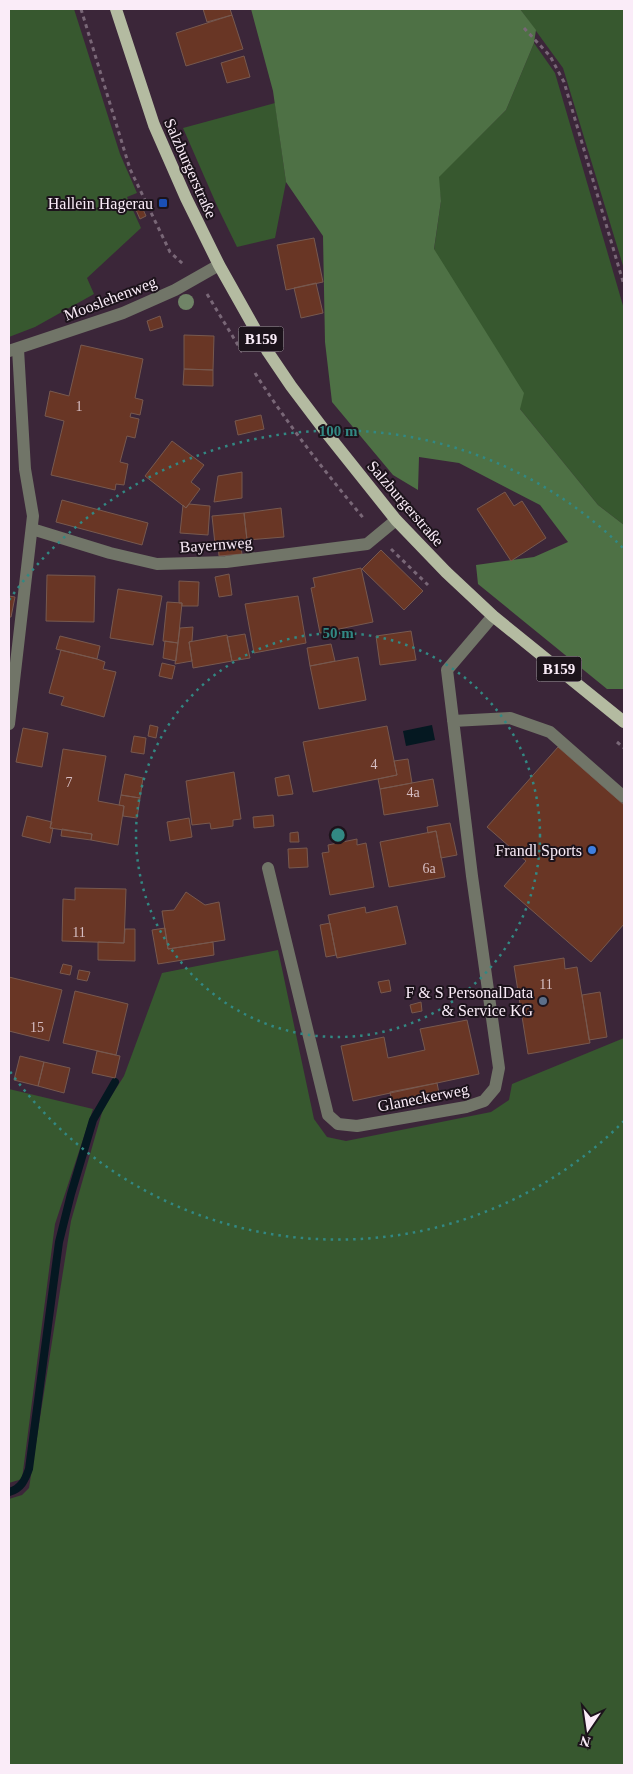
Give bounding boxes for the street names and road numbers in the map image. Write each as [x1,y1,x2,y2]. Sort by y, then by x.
street label: Salzburgerstraße [160,116,220,221]
street label: Mooslehenweg [61,273,159,325]
road number: B159 [238,326,284,352]
street label: Salzburgerstraße [363,457,447,550]
street label: Bayernweg [179,533,253,557]
road number: B159 [536,656,582,682]
street label: Glaneckerweg [376,1080,470,1116]

